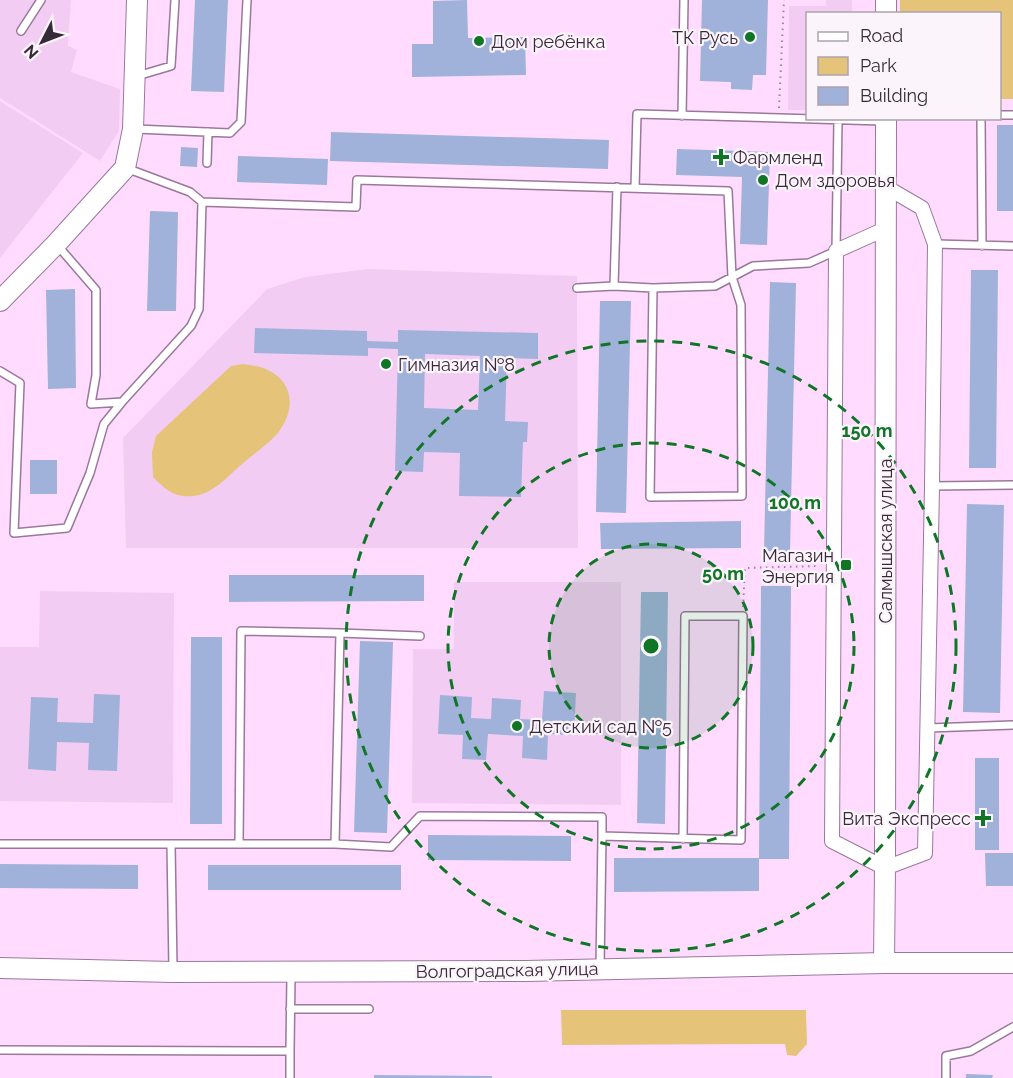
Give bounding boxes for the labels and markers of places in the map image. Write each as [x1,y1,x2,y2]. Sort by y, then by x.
place label: ТК Русь [672,27,738,48]
marker: ТК Русь [743,30,757,44]
place label: Дом ребёнка [491,31,605,52]
marker: Дом ребёнка [472,34,486,48]
place label: Фармленд [733,147,823,168]
marker: Фармленд [714,150,728,164]
place label: Дом здоровья [775,170,895,191]
marker: Дом здоровья [756,173,770,187]
place label: Гимназия №8 [398,354,515,375]
marker: Гимназия №8 [379,357,393,371]
place label: Магазин Энергия [762,545,834,587]
marker: Магазин Энергия [839,558,853,572]
centre of rings [641,636,661,656]
place label: Детский сад №5 [529,716,672,737]
marker: Детский сад №5 [510,719,524,733]
place label: Вита Экспресс [842,808,971,829]
marker: Вита Экспресс [976,811,990,825]

